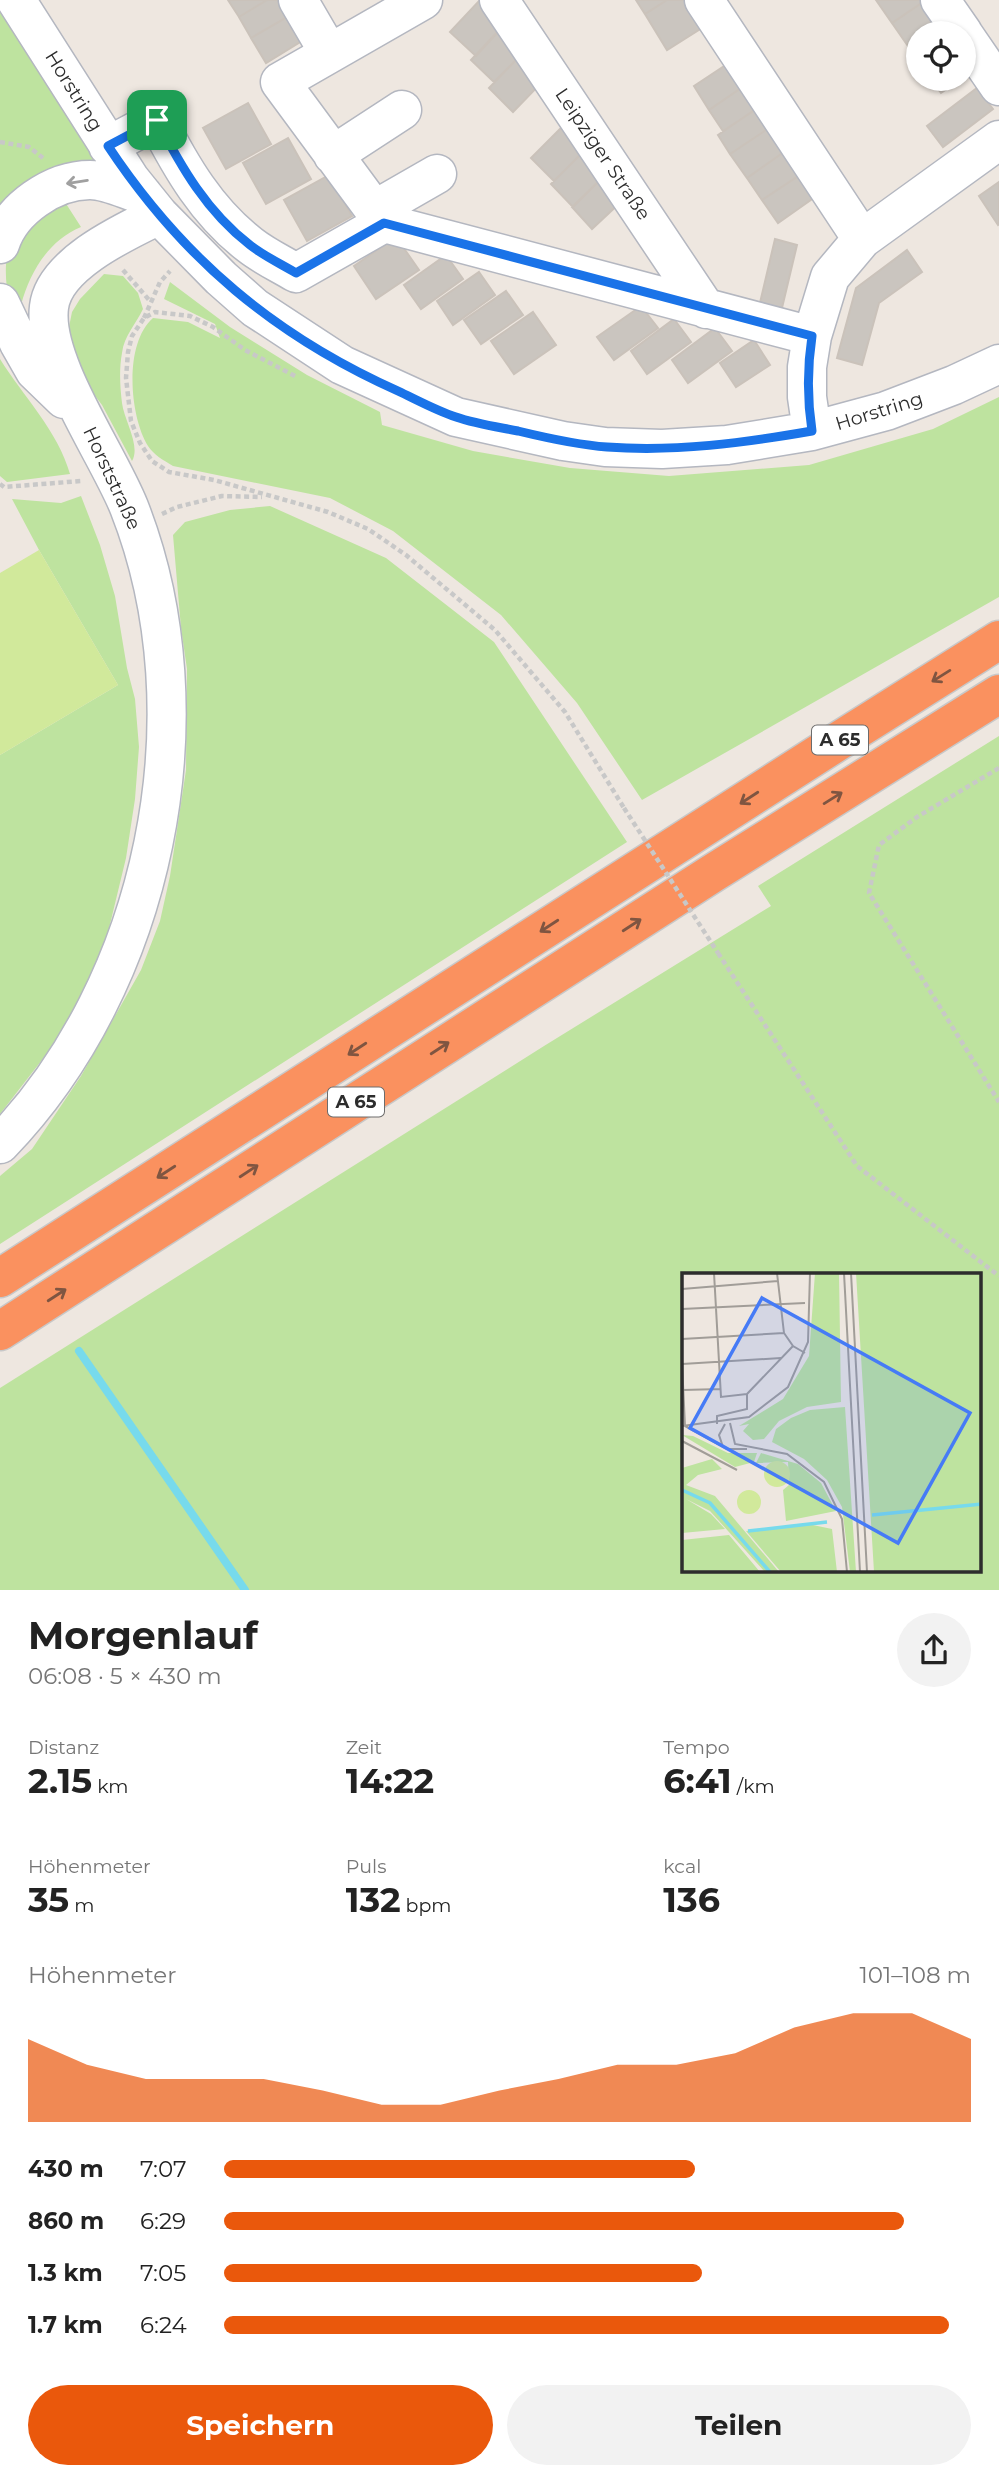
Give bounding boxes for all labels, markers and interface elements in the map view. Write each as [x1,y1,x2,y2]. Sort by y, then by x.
map controls [906,21,976,91]
button: locate [906,21,976,91]
street label: Horstring [40,47,108,135]
street label: Leipziger Straße [550,84,656,224]
pin [127,90,187,150]
icon: arrive [138,101,176,139]
one-way arrow [66,176,89,189]
street label: Horstring [832,387,926,435]
street label: Horststraße [78,423,146,533]
one-way arrow [932,670,952,684]
road number: A 65 [812,726,868,754]
one-way arrow [823,790,842,805]
one-way arrow [739,791,759,805]
one-way arrow [621,918,641,932]
one-way arrow [540,919,559,933]
one-way arrow [430,1041,449,1056]
one-way arrow [348,1042,368,1056]
road number: A 65 [328,1087,384,1116]
one-way arrow [238,1164,258,1178]
one-way arrow [157,1165,176,1179]
inset map [682,1273,982,1573]
one-way arrow [47,1287,67,1301]
text: Morgenlauf [28,1612,258,1659]
button: share [897,1613,971,1687]
text: 06:08 · 5 × 430 m [28,1662,222,1690]
text: Distanz [28,1736,99,1759]
text: Zeit [346,1736,382,1759]
text: Tempo [663,1736,730,1759]
text: 2.15 [28,1759,92,1802]
text: 14:22 [346,1759,434,1802]
text: 6:41 [663,1759,732,1802]
text: km [92,1775,129,1798]
text: /km [732,1775,775,1798]
text: Höhenmeter [28,1855,151,1878]
text: Puls [346,1855,386,1878]
text: kcal [663,1855,701,1878]
text: 35 [28,1878,69,1921]
text: 132 [346,1878,401,1921]
text: 136 [663,1878,720,1921]
text: m [69,1894,94,1917]
text: bpm [401,1894,451,1917]
text: Höhenmeter [28,1961,176,1989]
text: 101–108 m [859,1961,971,1989]
text: 430 m [28,2155,104,2183]
text: 7:07 [140,2155,187,2183]
text: 860 m [28,2207,104,2235]
text: 6:29 [140,2207,186,2235]
text: 1.3 km [28,2259,103,2287]
text: 7:05 [140,2259,186,2287]
text: 1.7 km [28,2311,103,2339]
text: 6:24 [140,2311,187,2339]
button: Speichern [28,2385,493,2465]
button: Teilen [507,2385,971,2465]

